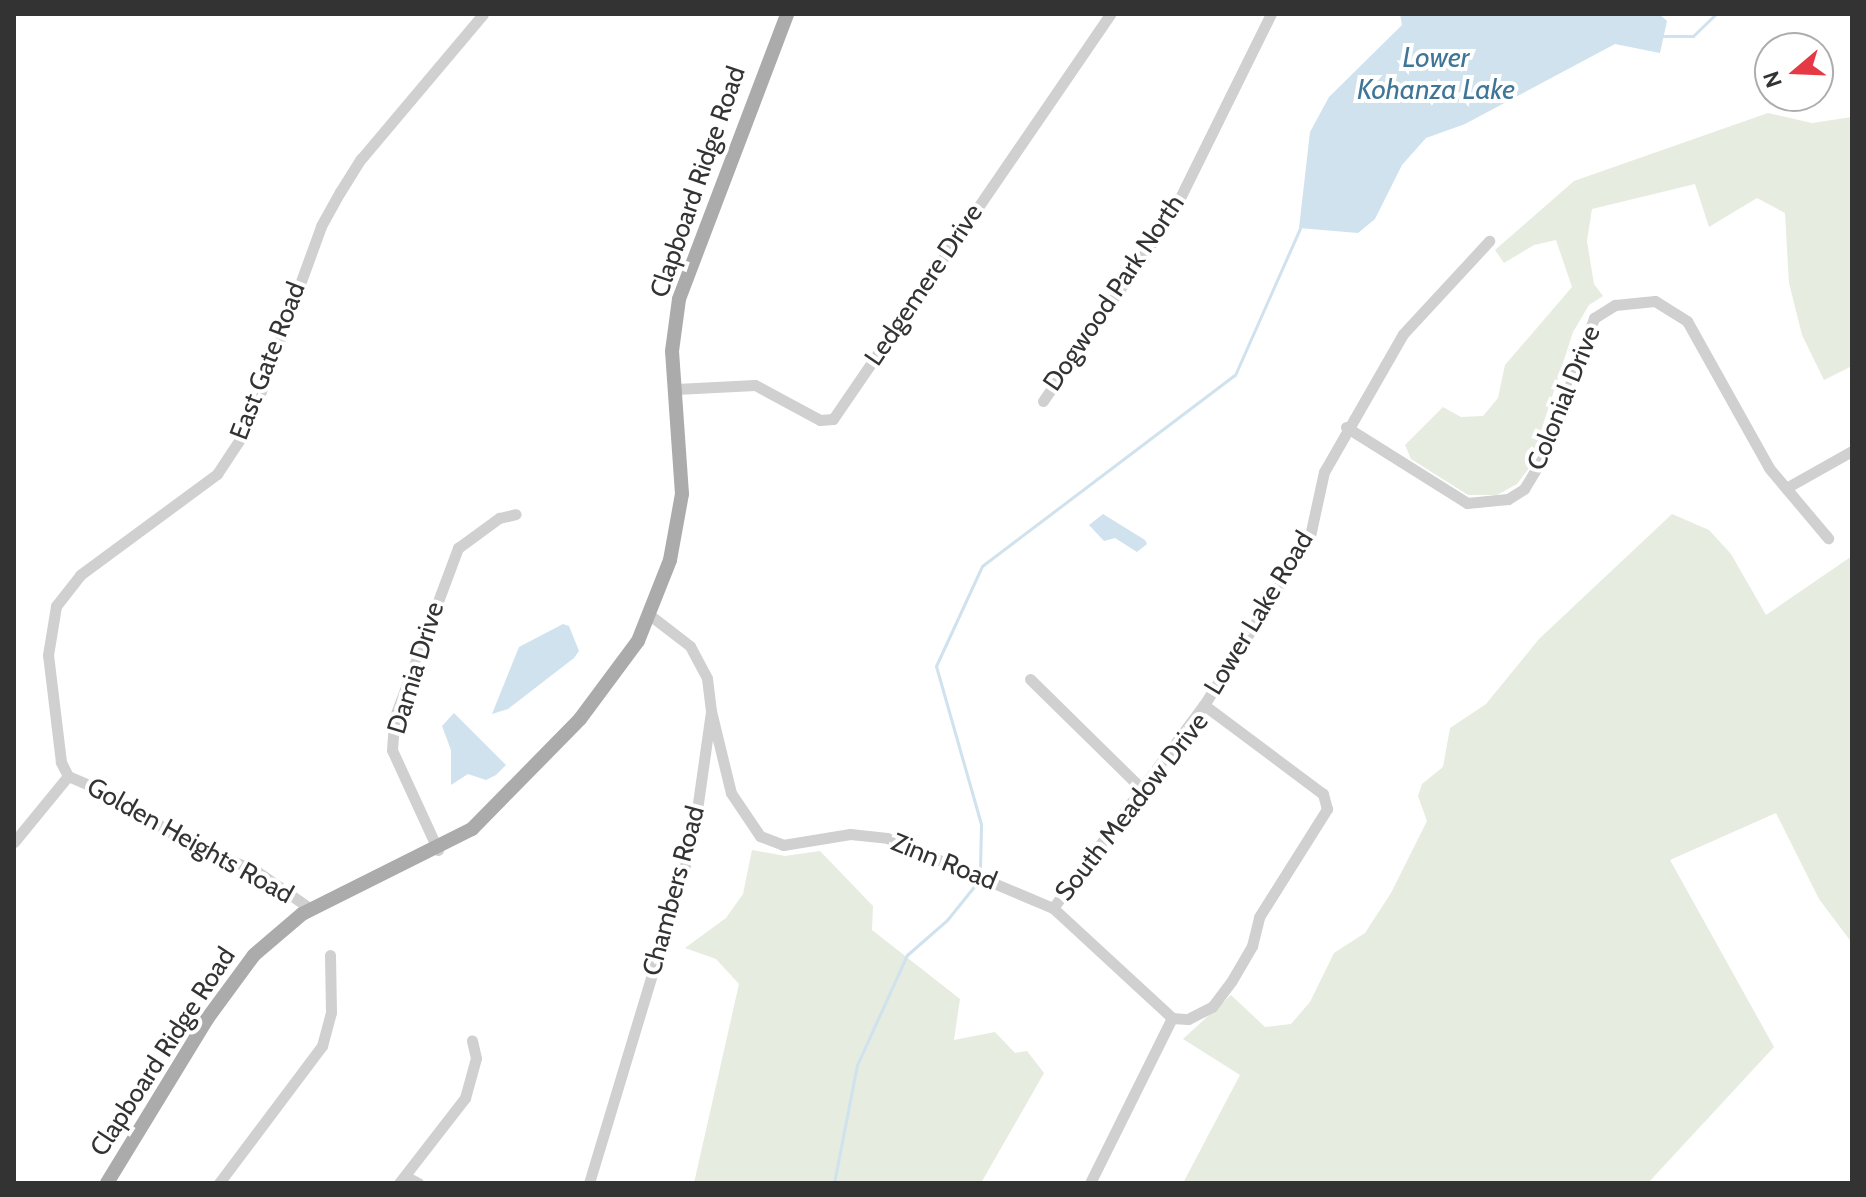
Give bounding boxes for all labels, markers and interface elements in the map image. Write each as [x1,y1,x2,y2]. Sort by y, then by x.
north arrow [1754,32,1834,112]
water label: Lower Kohanza Lake [1357,40,1515,106]
street label: Clapboard Ridge Road [644,62,752,302]
text: N [1757,68,1788,91]
street label: Dogwood Park North [1037,189,1191,397]
street label: Ledgemere Drive [858,198,990,372]
street label: East Gate Road [224,278,312,444]
street label: Colonial Drive [1521,321,1607,475]
street label: Lower Lake Road [1198,526,1320,700]
street label: Damia Drive [381,598,451,738]
street label: South Meadow Drive [1049,707,1215,907]
street label: Golden Heights Road [81,771,299,911]
street label: Chambers Road [636,803,712,979]
street label: Zinn Road [887,827,1001,897]
street label: Clapboard Ridge Road [84,942,242,1162]

